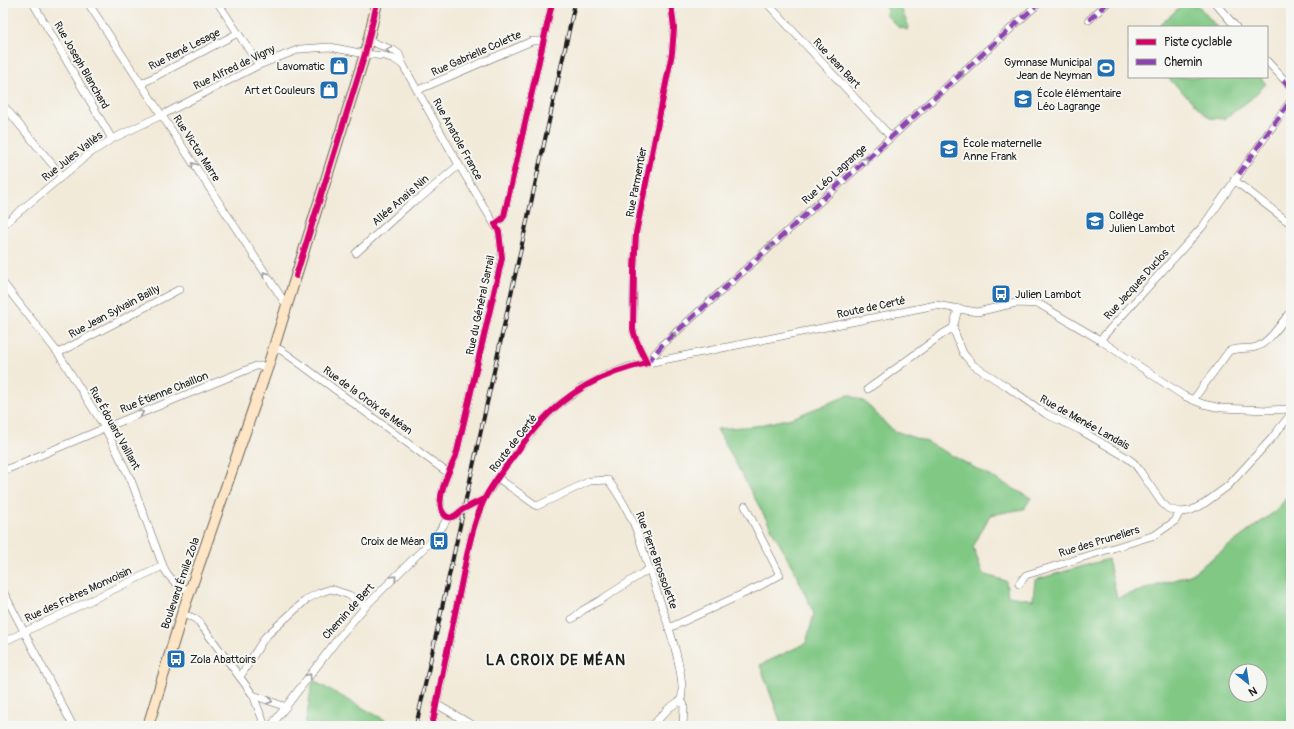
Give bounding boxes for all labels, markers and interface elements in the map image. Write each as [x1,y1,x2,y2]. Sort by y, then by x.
street label: Rue Joseph Blanchard [51,19,112,111]
street label: Rue René Lesage [146,26,223,73]
legend [1128,26,1268,78]
street label: Rue Gabrielle Colette [429,28,524,79]
text: Piste cyclable [1164,35,1232,50]
street label: Rue Jean Bart [810,36,863,91]
street label: Rue Alfred de Vigny [191,42,277,93]
one-way arrow [386,46,393,54]
shop icon: Lavomatic [328,55,350,77]
text: Chemin [1164,55,1203,70]
place label: Gymnase Municipal Jean de Neyman [1004,56,1092,82]
sports icon: Gymnase Municipal Jean de Neyman [1095,57,1117,79]
place label: Lavomatic [277,60,325,73]
one-way arrow [958,70,965,77]
shop icon: Art et Couleurs [318,79,340,101]
place label: Art et Couleurs [244,84,315,97]
place label: École élémentaire Léo Lagrange [1037,87,1122,113]
school or university icon: École élémentaire Léo Lagrange [1012,88,1034,110]
street label: Rue Anatole France [430,96,486,183]
street label: Rue Victor Marre [170,113,223,184]
street label: Rue Jules Vallès [39,129,105,184]
place label: École maternelle Anne Frank [963,137,1042,163]
school or university icon: École maternelle Anne Frank [938,138,960,160]
street label: Rue Léo Lagrange [799,141,870,207]
street label: Rue Parmentier [623,146,650,218]
one-way arrow [861,157,869,164]
one-way arrow [191,162,199,169]
street label: Allée Anaïs Nin [369,172,431,229]
place label: Collège Julien Lambot [1109,209,1176,235]
school or university icon: Collège Julien Lambot [1084,210,1106,232]
one-way arrow [765,244,773,252]
street label: Rue Jacques Duclos [1101,246,1171,322]
street label: Rue du Général Sarrail [464,254,497,356]
one-way arrow [262,271,270,278]
street label: Rue Jean Sylvain Bailly [66,282,162,341]
bus stop icon: Julien Lambot [990,283,1012,305]
place label: Julien Lambot [1015,288,1082,301]
street label: Route de Certé [836,294,907,321]
one-way arrow [669,332,677,339]
street label: Rue de la Croix de Méan [320,364,415,437]
street label: Rue Étienne Chaillon [118,369,210,416]
street label: Rue Édouard Vaillant [86,384,143,473]
street label: Rue de Menée Landais [1038,392,1132,453]
one-way arrow [136,410,144,418]
street label: Route de Certé [487,412,540,475]
street label: Rue Pierre Brossolette [633,510,680,611]
street label: Rue des Pruneliers [1057,523,1141,560]
bus stop icon: Croix de Méan [428,530,450,552]
place label: Croix de Méan [361,535,425,548]
street label: Boulevard Émile Zola [159,536,202,631]
street label: Rue des Frères Monvoisin [23,564,134,625]
one-way arrow [389,575,397,583]
street label: Chemin de Bert [320,580,377,642]
bus stop icon: Zola Abattoirs [165,648,187,670]
district label: LA CROIX DE MÉAN [486,651,626,670]
place label: Zola Abattoirs [190,653,256,666]
north arrow [1228,663,1268,703]
one-way arrow [304,673,311,680]
text: N [1246,684,1259,699]
one-way arrow [266,697,273,705]

